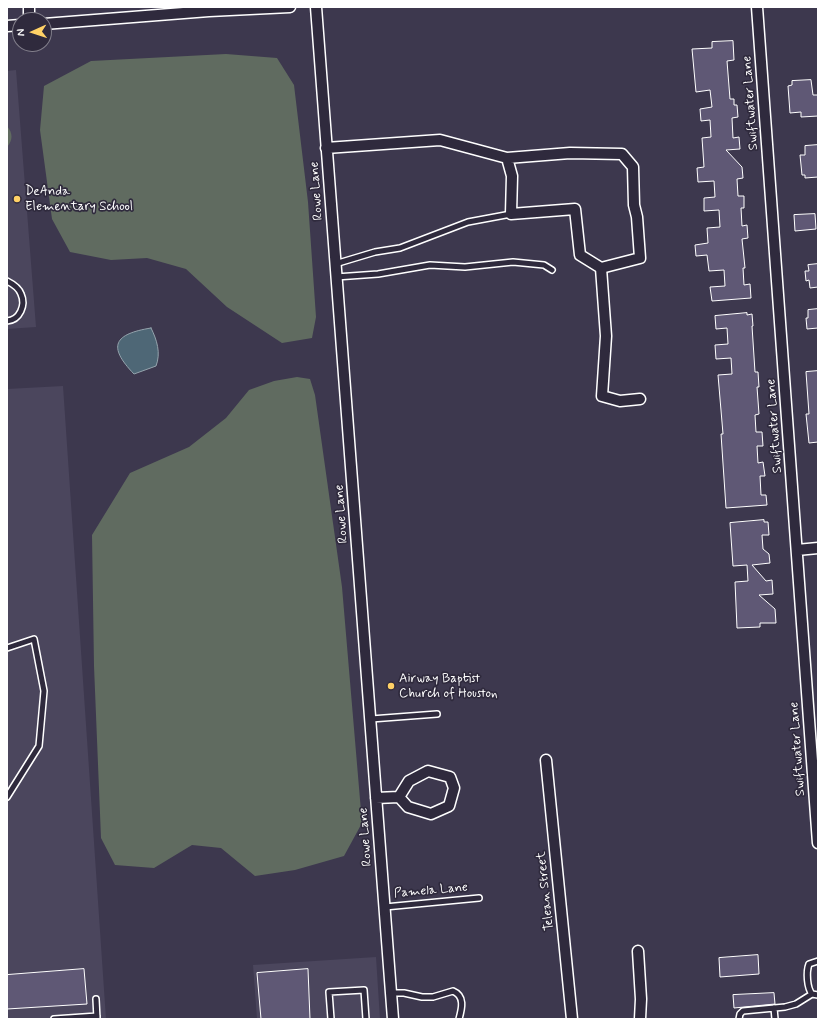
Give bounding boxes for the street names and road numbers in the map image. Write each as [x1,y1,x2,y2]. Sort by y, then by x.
street label: Swiftwater Lane [740,55,762,151]
street label: Rowe Lane [307,161,327,221]
street label: Swiftwater Lane [764,378,786,474]
street label: Rowe Lane [332,484,352,544]
street label: Swiftwater Lane [787,701,809,797]
street label: Rowe Lane [356,807,376,867]
street label: Telean Street [534,851,558,931]
street label: Pamela Lane [393,880,469,902]

